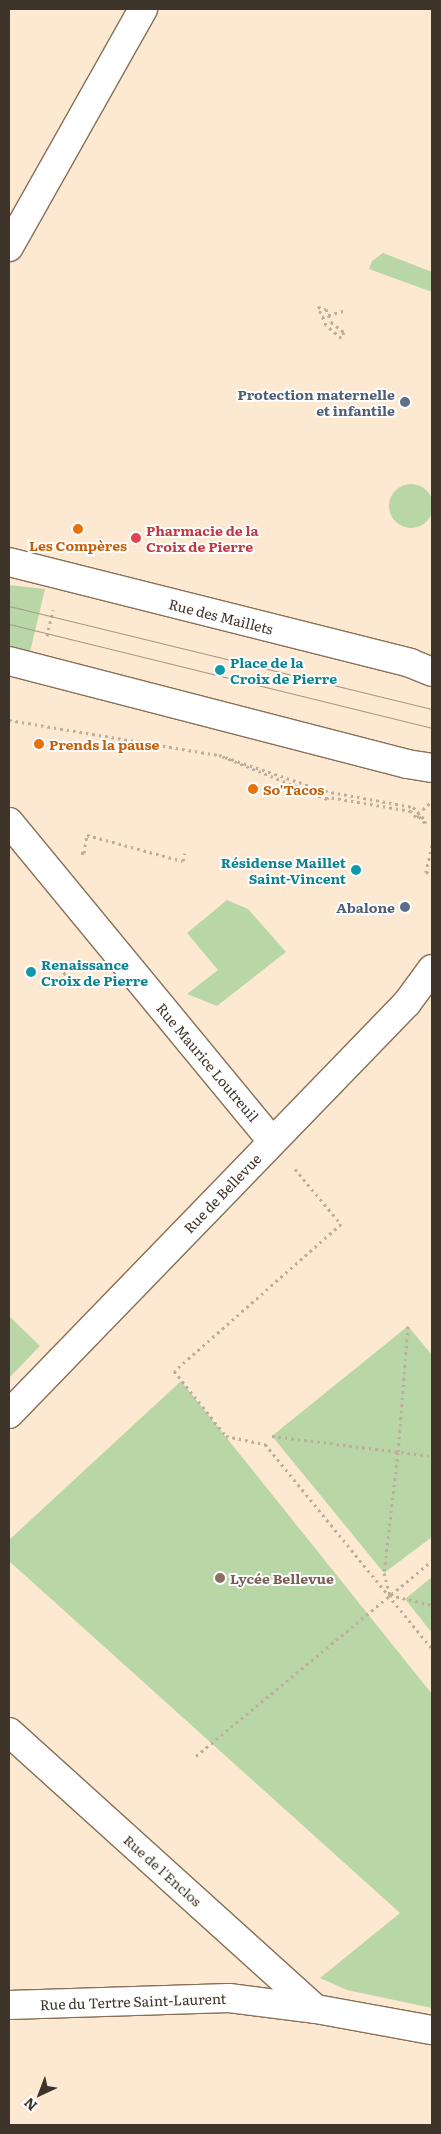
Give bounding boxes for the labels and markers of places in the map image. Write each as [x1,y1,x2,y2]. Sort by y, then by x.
place label: Protection maternelle et infantile [238,386,395,418]
marker: Protection maternelle et infantile [399,396,411,408]
place label: Pharmacie de la Croix de Pierre [146,522,259,554]
marker: Les Compères [72,523,84,535]
marker: Pharmacie de la Croix de Pierre [130,532,142,544]
place label: Les Compères [29,537,127,553]
place label: Place de la Croix de Pierre [230,654,337,686]
marker: Place de la Croix de Pierre [214,664,226,676]
place label: Prends la pause [49,736,159,752]
marker: Prends la pause [33,738,45,750]
place label: So'Tacos [263,781,324,797]
marker: So'Tacos [247,783,259,795]
place label: Résidense Maillet Saint-Vincent [221,854,346,886]
marker: Résidense Maillet Saint-Vincent [350,864,362,876]
place label: Abalone [336,899,395,915]
marker: Abalone [399,901,411,913]
place label: Renaissance Croix de Pierre [41,956,148,989]
marker: Renaissance Croix de Pierre [25,966,37,978]
place label: Lycée Bellevue [230,1570,334,1586]
marker: Lycée Bellevue [214,1572,226,1584]

